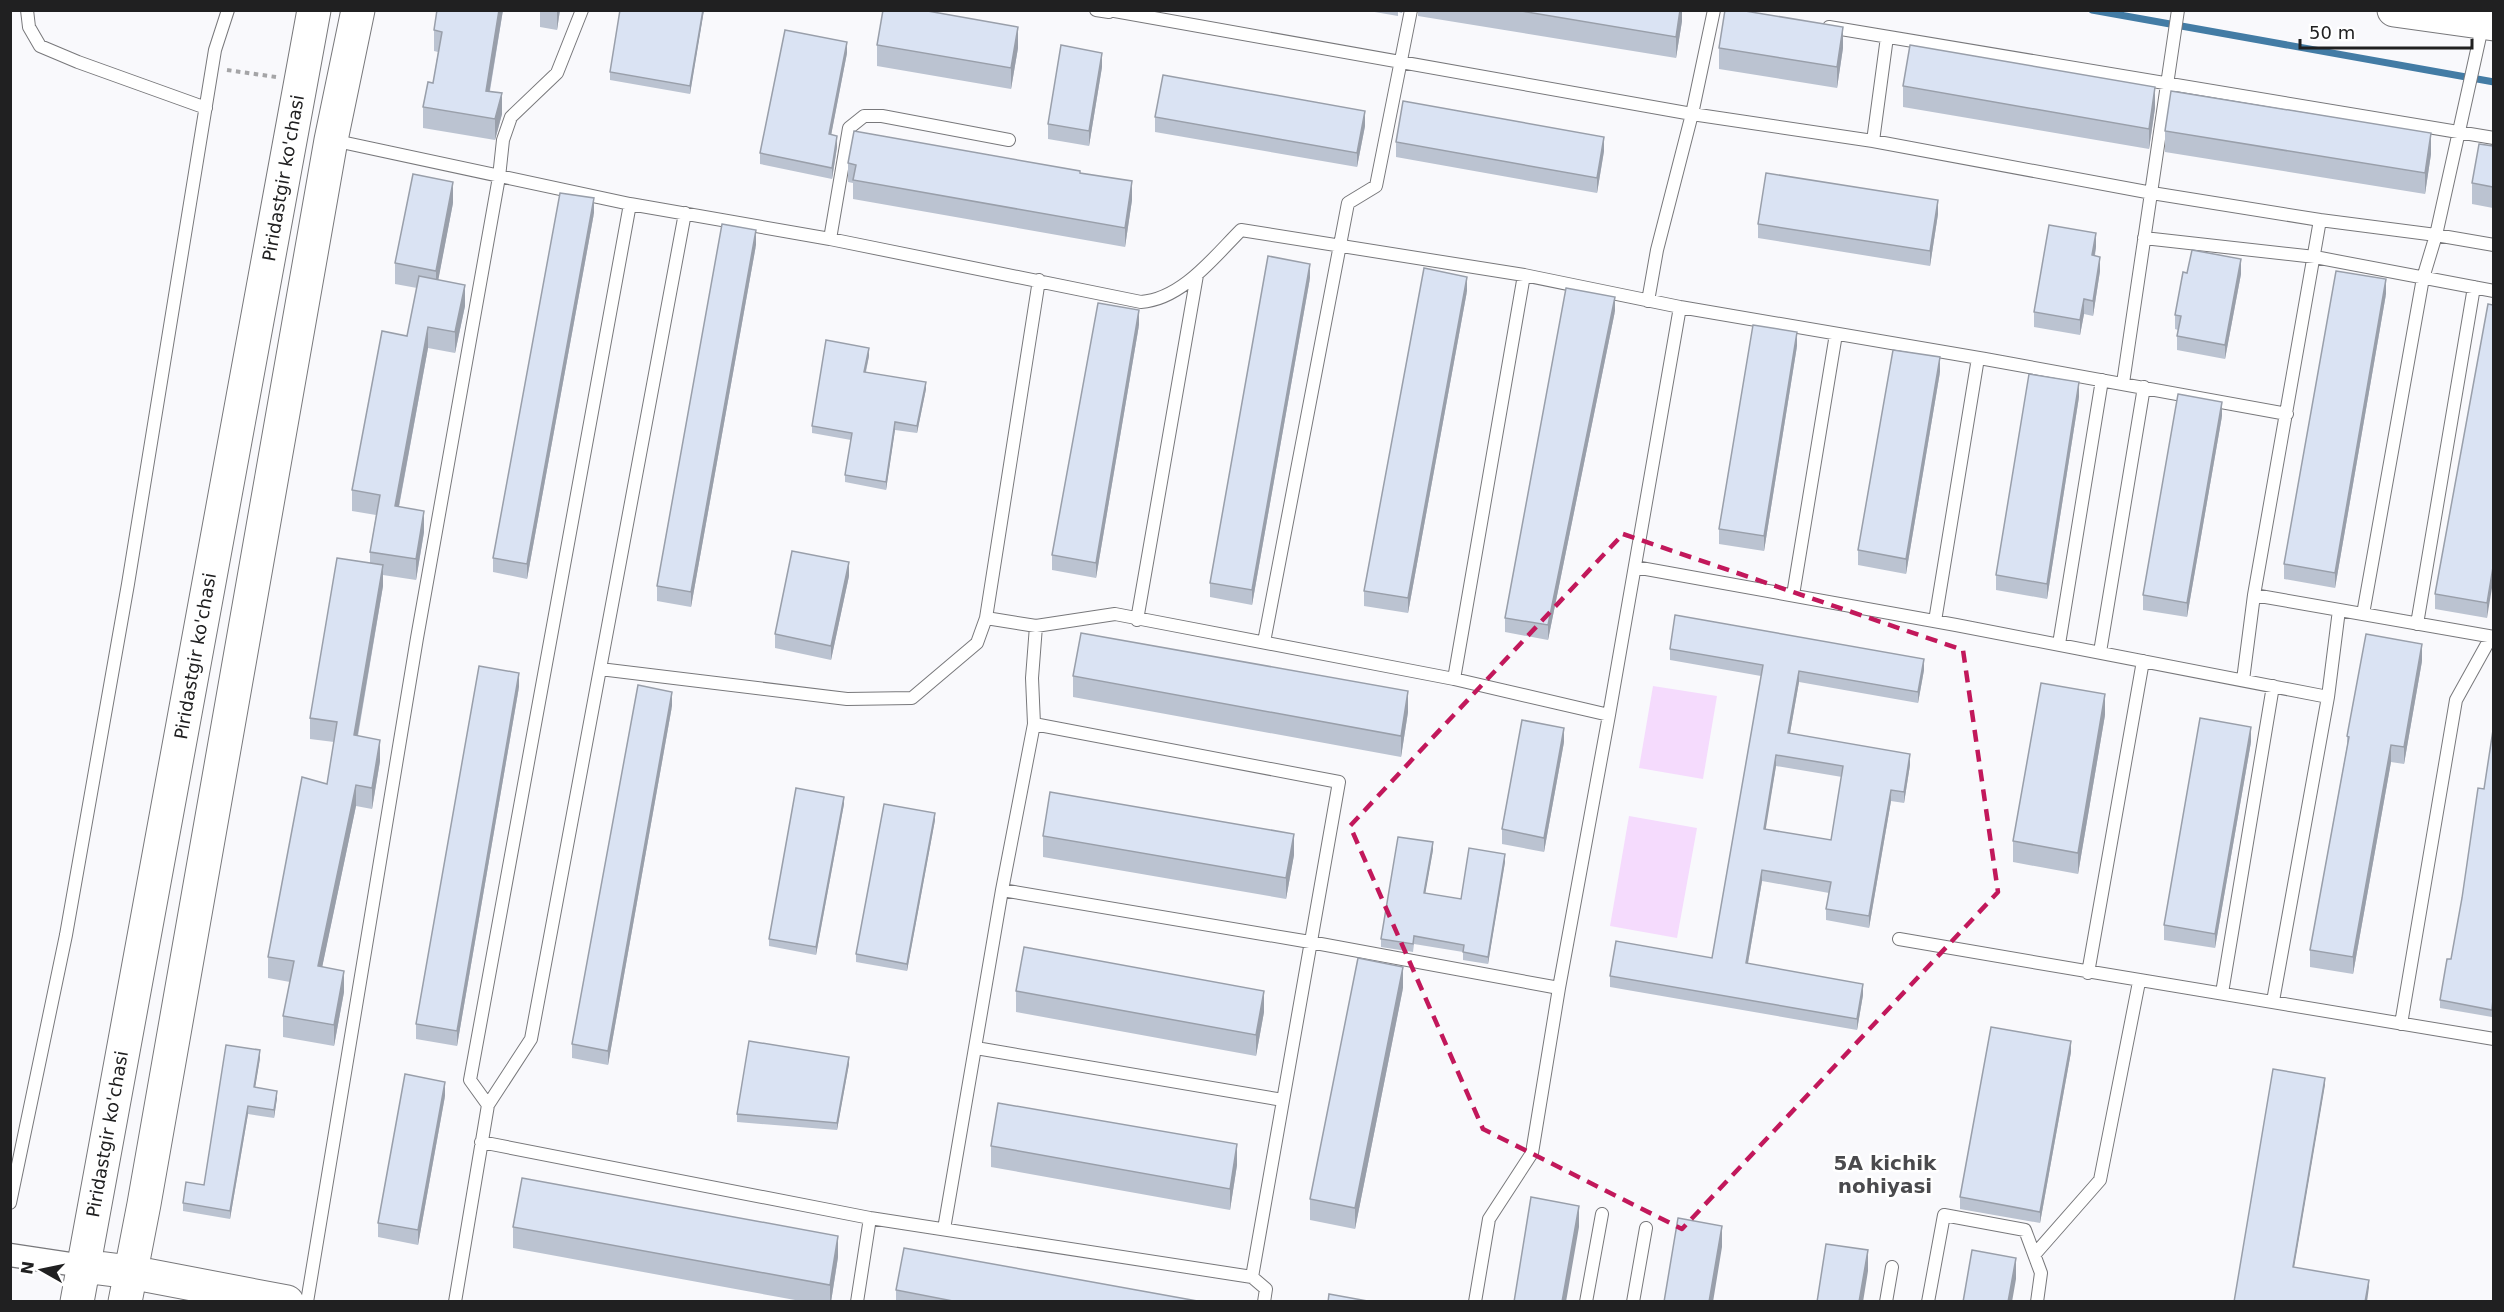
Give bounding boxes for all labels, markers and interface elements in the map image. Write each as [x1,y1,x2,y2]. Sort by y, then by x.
scale bar [2300,12,2472,50]
text: 50 m [2309,22,2355,43]
street label: Piridastgir ko'chasi [258,93,308,263]
street label: Piridastgir ko'chasi [170,571,220,741]
street label: Piridastgir ko'chasi [82,1049,132,1219]
district label: 5A kichik nohiyasi [1834,1151,1937,1198]
north arrow [12,1240,72,1300]
text: N [17,1260,38,1276]

